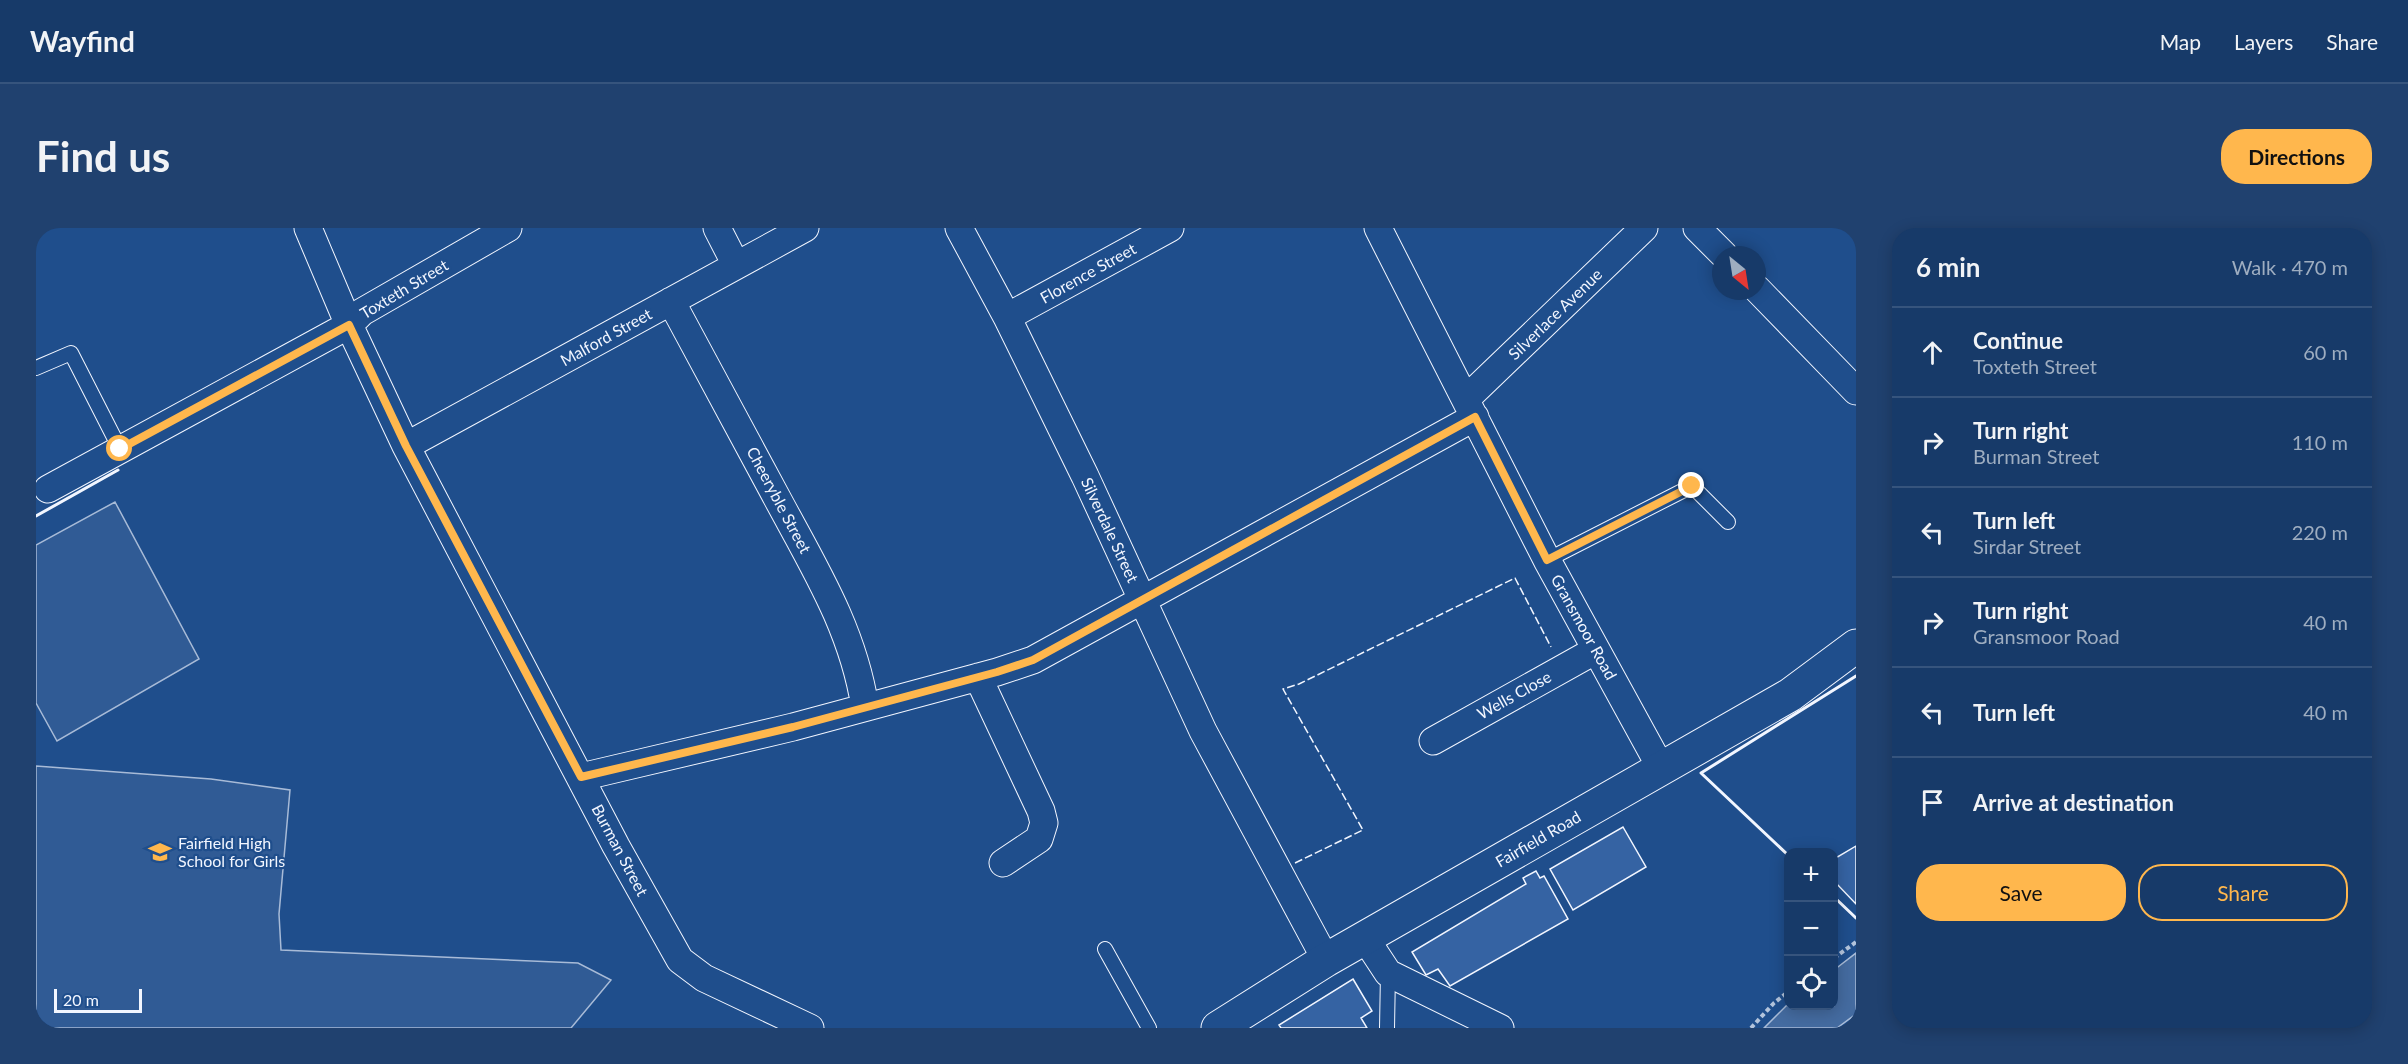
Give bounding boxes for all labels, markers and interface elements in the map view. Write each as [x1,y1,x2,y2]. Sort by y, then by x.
text: Wayfind [30,24,135,58]
text: Map [2160,29,2201,54]
text: Layers [2234,29,2293,54]
text: Share [2326,29,2378,54]
button: Directions [2221,129,2372,184]
text: Find us [36,131,170,181]
street label: Florence Street [1036,238,1139,307]
north arrow [1712,246,1766,300]
text: 6 min [1916,251,1980,283]
street label: Toxteth Street [356,255,451,322]
text: Walk · 470 m [2232,255,2348,279]
street label: Silverlace Avenue [1504,264,1605,363]
street label: Malford Street [557,304,655,369]
text: Continue [1973,327,2063,354]
icon: ahead [1916,336,1949,369]
text: 60 m [2303,340,2348,364]
text: Toxteth Street [1973,354,2097,378]
text: Turn right [1973,417,2068,444]
icon: right [1916,426,1949,459]
text: 110 m [2292,430,2348,454]
route start [106,435,132,461]
street label: Cheeryble Street [743,443,816,557]
text: Burman Street [1973,444,2099,468]
route end [1678,472,1704,498]
street label: Silverdale Street [1078,474,1143,586]
text: Turn left [1973,507,2055,534]
icon: left [1916,516,1949,549]
text: 220 m [2292,520,2348,544]
text: Sirdar Street [1973,534,2081,558]
street label: Gransmoor Road [1548,571,1621,683]
text: Turn right [1973,597,2068,624]
icon: right [1916,606,1949,639]
text: 40 m [2303,610,2348,634]
text: Gransmoor Road [1973,624,2120,648]
street label: Wells Close [1473,666,1554,723]
icon: left [1916,696,1949,729]
text: Turn left [1973,699,2055,726]
text: 40 m [2303,700,2348,724]
icon: arrive [1916,786,1949,819]
text: Arrive at destination [1973,789,2174,816]
street label: Burman Street [588,801,653,899]
street label: Fairfield Road [1492,806,1584,871]
place label: Fairfield High School for Girls [178,833,285,870]
school or university icon: Fairfield High School for Girls [147,839,173,865]
map controls [1784,848,1838,1010]
button: + [1784,848,1838,902]
button: Save [1916,864,2126,921]
button: Share [2138,864,2348,921]
button: − [1784,902,1838,956]
button: locate [1784,956,1838,1010]
scale bar [54,986,142,1014]
text: 20 m [63,990,99,1009]

